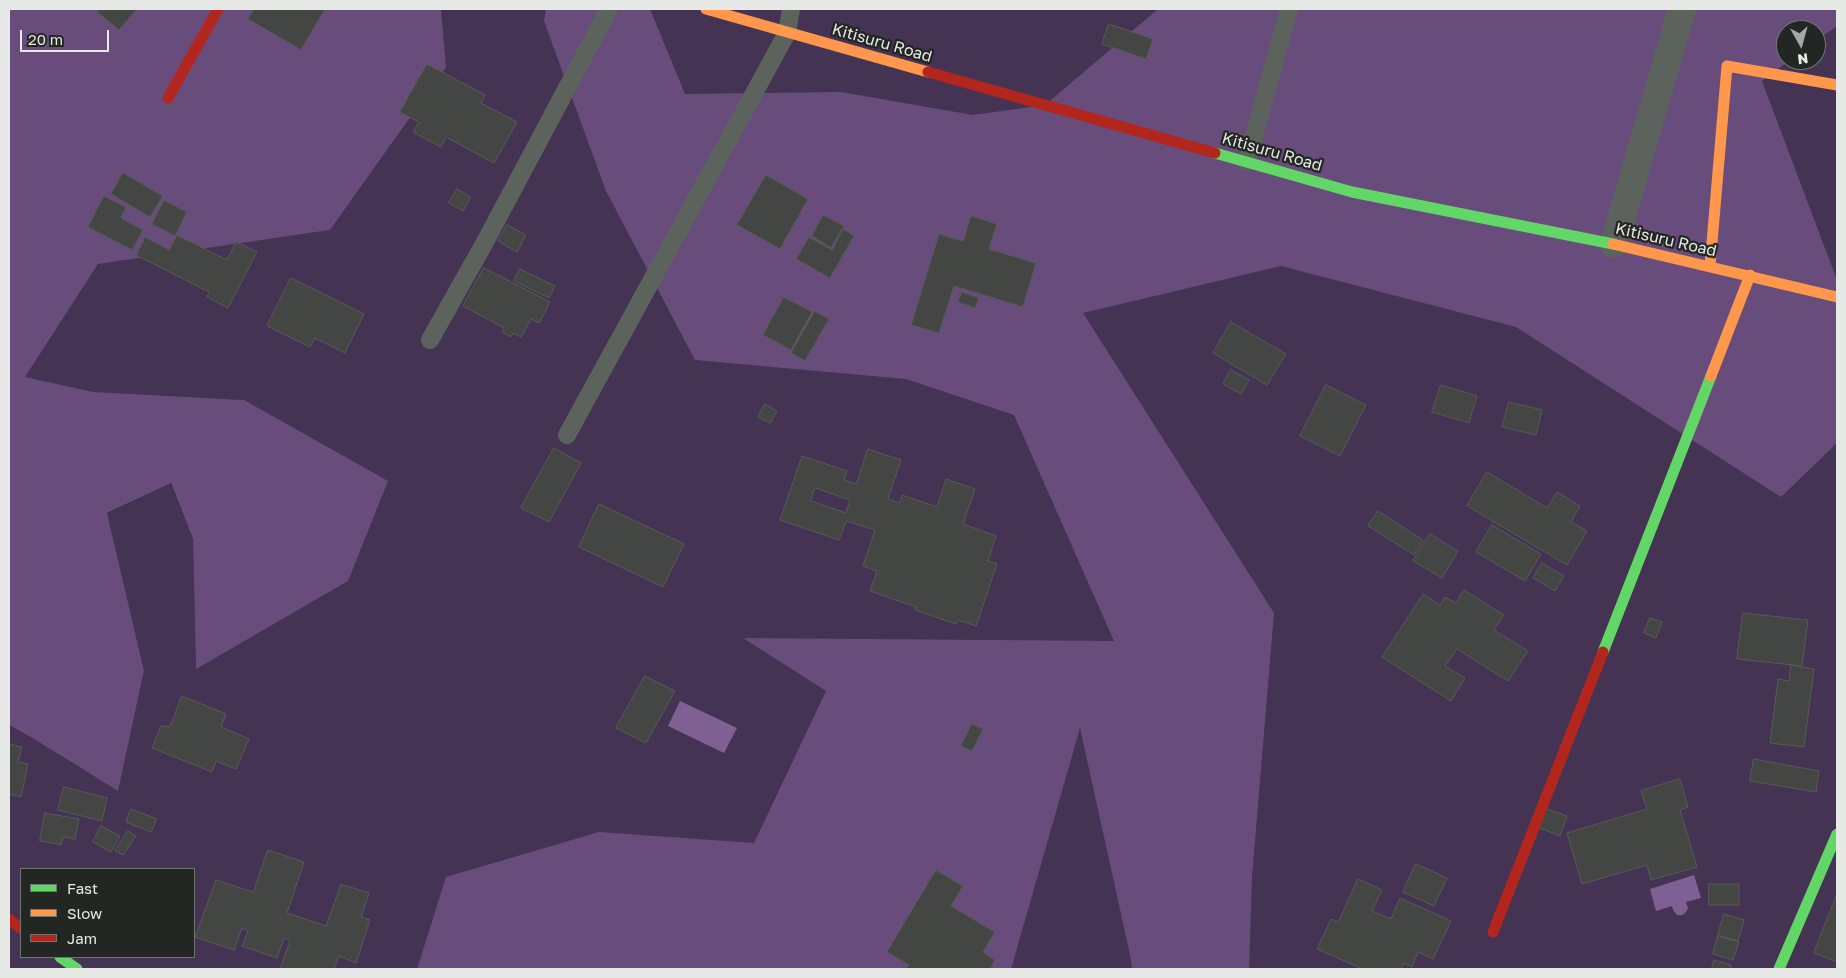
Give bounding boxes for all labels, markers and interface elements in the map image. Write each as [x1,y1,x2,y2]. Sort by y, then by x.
scale bar [22,20,111,52]
street label: Kitisuru Road [830,20,934,66]
north arrow [1776,20,1826,70]
text: 20 m [28,30,63,48]
text: N [1796,50,1809,68]
street label: Kitisuru Road [1220,129,1324,175]
street label: Kitisuru Road [1614,219,1718,261]
legend [20,868,195,958]
text: Fast [67,879,98,897]
text: Slow [67,904,102,922]
text: Jam [67,929,97,947]

